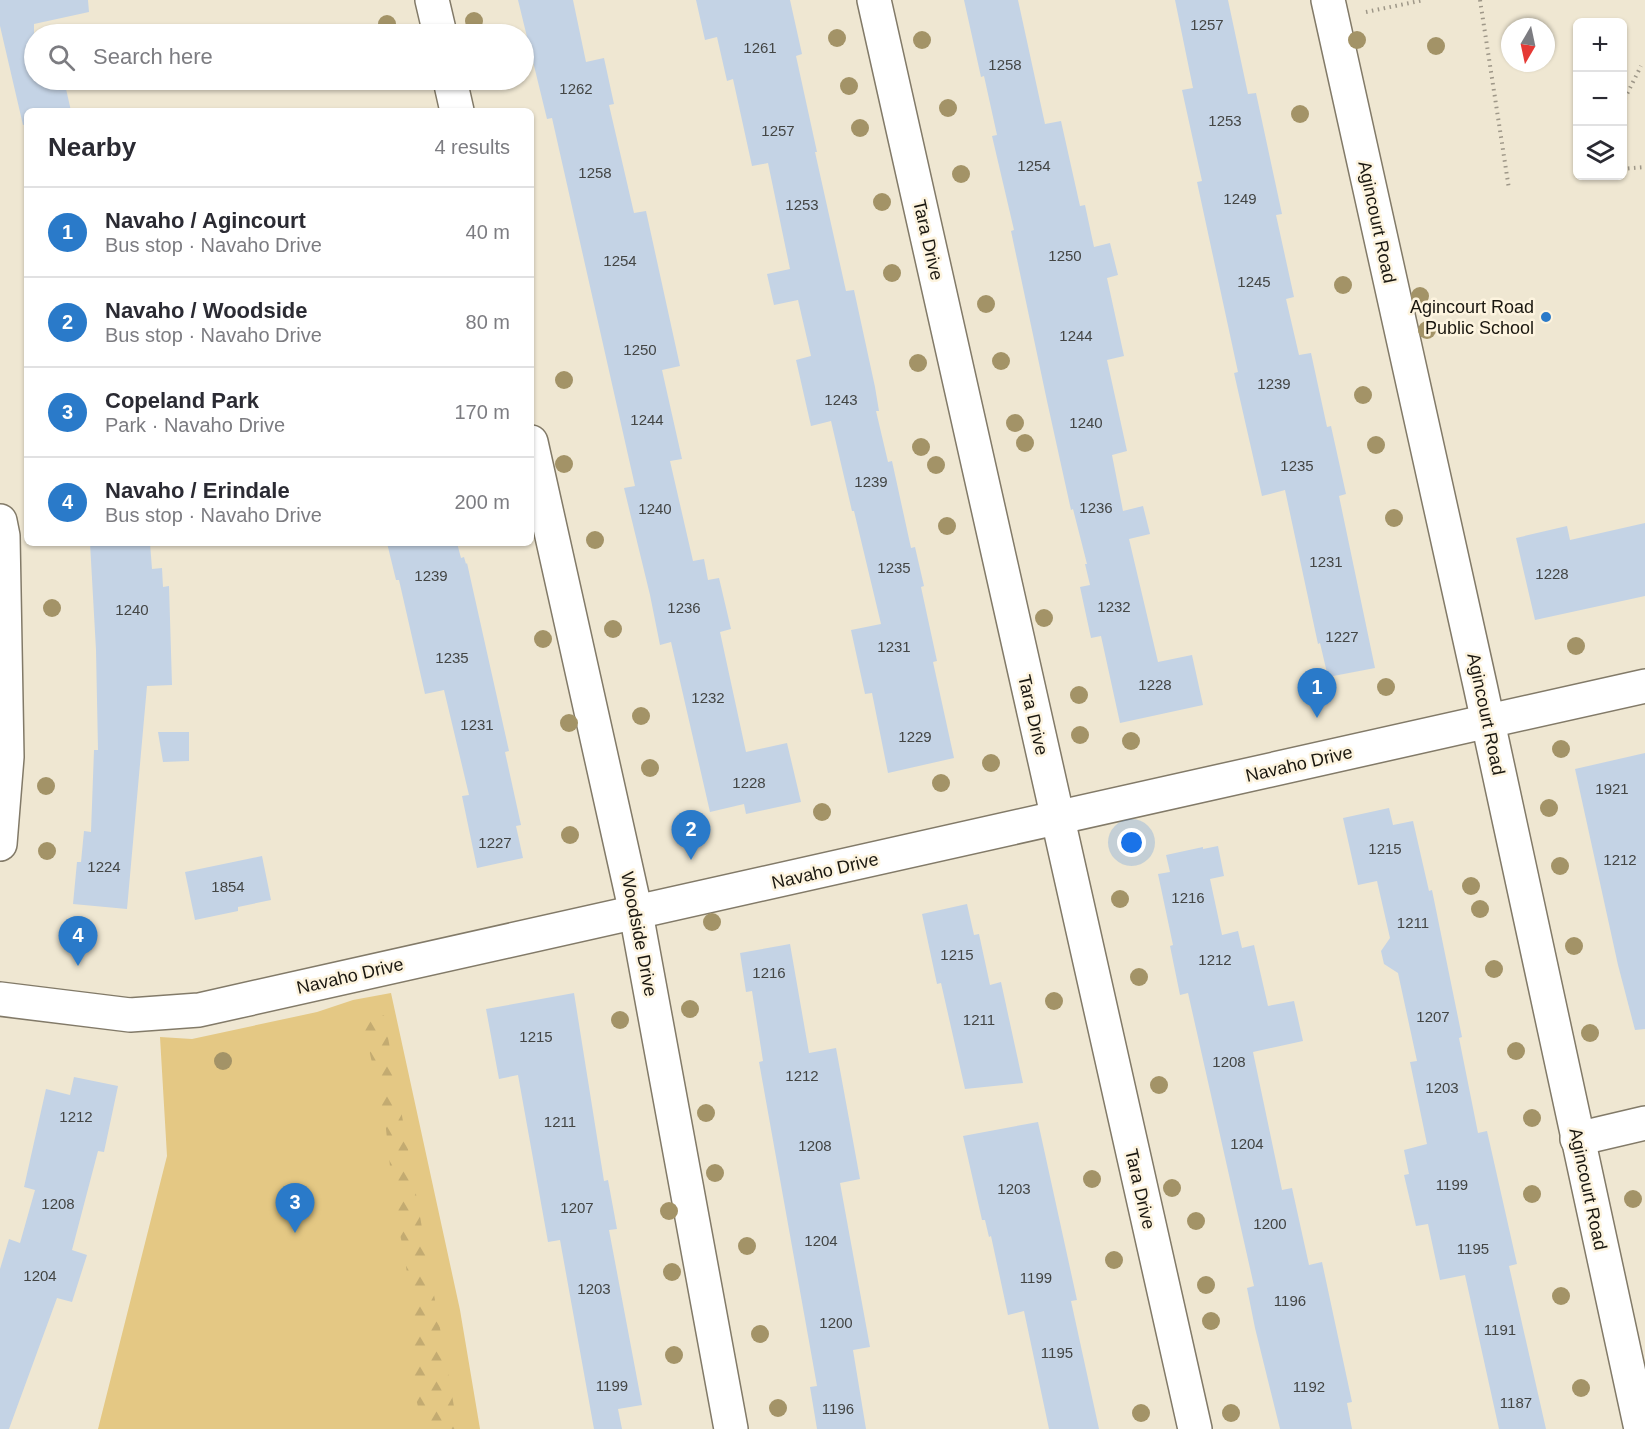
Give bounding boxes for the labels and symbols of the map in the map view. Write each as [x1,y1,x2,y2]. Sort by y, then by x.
house number: 1257 [1190,16,1224,33]
north arrow [1501,18,1555,72]
house number: 1261 [743,39,777,56]
house number: 1258 [988,56,1022,73]
house number: 1262 [559,80,593,97]
house number: 1253 [1208,112,1242,129]
house number: 1257 [761,122,795,139]
house number: 1254 [1017,157,1051,174]
street label: Agincourt Road [1354,159,1400,285]
house number: 1258 [578,164,612,181]
house number: 1249 [1223,190,1257,207]
house number: 1253 [785,196,819,213]
street label: Tara Drive [909,198,947,282]
house number: 1250 [1048,247,1082,264]
house number: 1254 [603,252,637,269]
house number: 1245 [1237,273,1271,290]
place label: Agincourt Road Public School [1410,297,1534,338]
marker: Agincourt Road Public School [1539,310,1553,324]
house number: 1244 [1059,327,1093,344]
house number: 1250 [623,341,657,358]
house number: 1239 [1257,375,1291,392]
house number: 1243 [824,391,858,408]
house number: 1244 [630,411,664,428]
house number: 1240 [1069,414,1103,431]
house number: 1235 [1280,457,1314,474]
house number: 1239 [854,473,888,490]
house number: 1236 [1079,499,1113,516]
house number: 1240 [638,500,672,517]
house number: 1231 [1309,553,1343,570]
house number: 1235 [877,559,911,576]
house number: 1228 [1535,565,1569,582]
house number: 1239 [414,567,448,584]
house number: 1232 [1097,598,1131,615]
house number: 1236 [667,599,701,616]
house number: 1240 [115,601,149,618]
house number: 1227 [1325,628,1359,645]
house number: 1231 [877,638,911,655]
house number: 1235 [435,649,469,666]
street label: Agincourt Road [1463,651,1509,777]
pin: 1 [1298,668,1336,718]
street label: Tara Drive [1014,673,1052,757]
house number: 1228 [1138,676,1172,693]
house number: 1232 [691,689,725,706]
house number: 1231 [460,716,494,733]
house number: 1229 [898,728,932,745]
street label: Navaho Drive [1244,742,1354,786]
house number: 1228 [732,774,766,791]
house number: 1921 [1595,780,1629,797]
pin: 2 [672,810,710,860]
your location [1117,828,1146,857]
house number: 1227 [478,834,512,851]
house number: 1215 [1368,840,1402,857]
street label: Navaho Drive [770,849,880,893]
house number: 1212 [1603,851,1637,868]
house number: 1224 [87,858,121,875]
street label: Woodside Drive [617,870,661,998]
house number: 1854 [211,878,245,895]
house number: 1216 [1171,889,1205,906]
house number: 1211 [1397,914,1429,931]
pin: 4 [58,916,98,966]
house number: 1215 [940,946,974,963]
house number: 1212 [1198,951,1232,968]
street label: Navaho Drive [295,954,405,998]
house number: 1216 [752,964,786,981]
house number: 1207 [1416,1008,1450,1025]
house number: 1211 [963,1011,995,1028]
house number: 1215 [519,1028,553,1045]
house number: 1208 [1212,1053,1246,1070]
house number: 1212 [785,1067,819,1084]
house number: 1203 [1425,1079,1459,1096]
house number: 1212 [59,1108,93,1125]
house number: 1211 [544,1113,576,1130]
street label: Agincourt Road [1565,1126,1611,1252]
house number: 1204 [1230,1135,1264,1152]
house number: 1208 [798,1137,832,1154]
street label: Tara Drive [1121,1147,1159,1231]
house number: 1199 [1436,1176,1468,1193]
house number: 1203 [997,1180,1031,1197]
pin: 3 [276,1184,314,1233]
house number: 1208 [41,1195,75,1212]
house number: 1207 [560,1199,594,1216]
house number: 1200 [1253,1215,1287,1232]
house number: 1204 [804,1232,838,1249]
house number: 1195 [1457,1240,1489,1257]
house number: 1204 [23,1267,57,1284]
house number: 1199 [1020,1269,1052,1286]
house number: 1203 [577,1280,611,1297]
house number: 1196 [1274,1292,1306,1309]
house number: 1200 [819,1314,853,1331]
house number: 1191 [1484,1321,1516,1338]
house number: 1195 [1041,1344,1073,1361]
house number: 1199 [596,1377,628,1394]
house number: 1192 [1293,1378,1325,1395]
house number: 1187 [1500,1394,1532,1411]
house number: 1196 [822,1400,854,1417]

